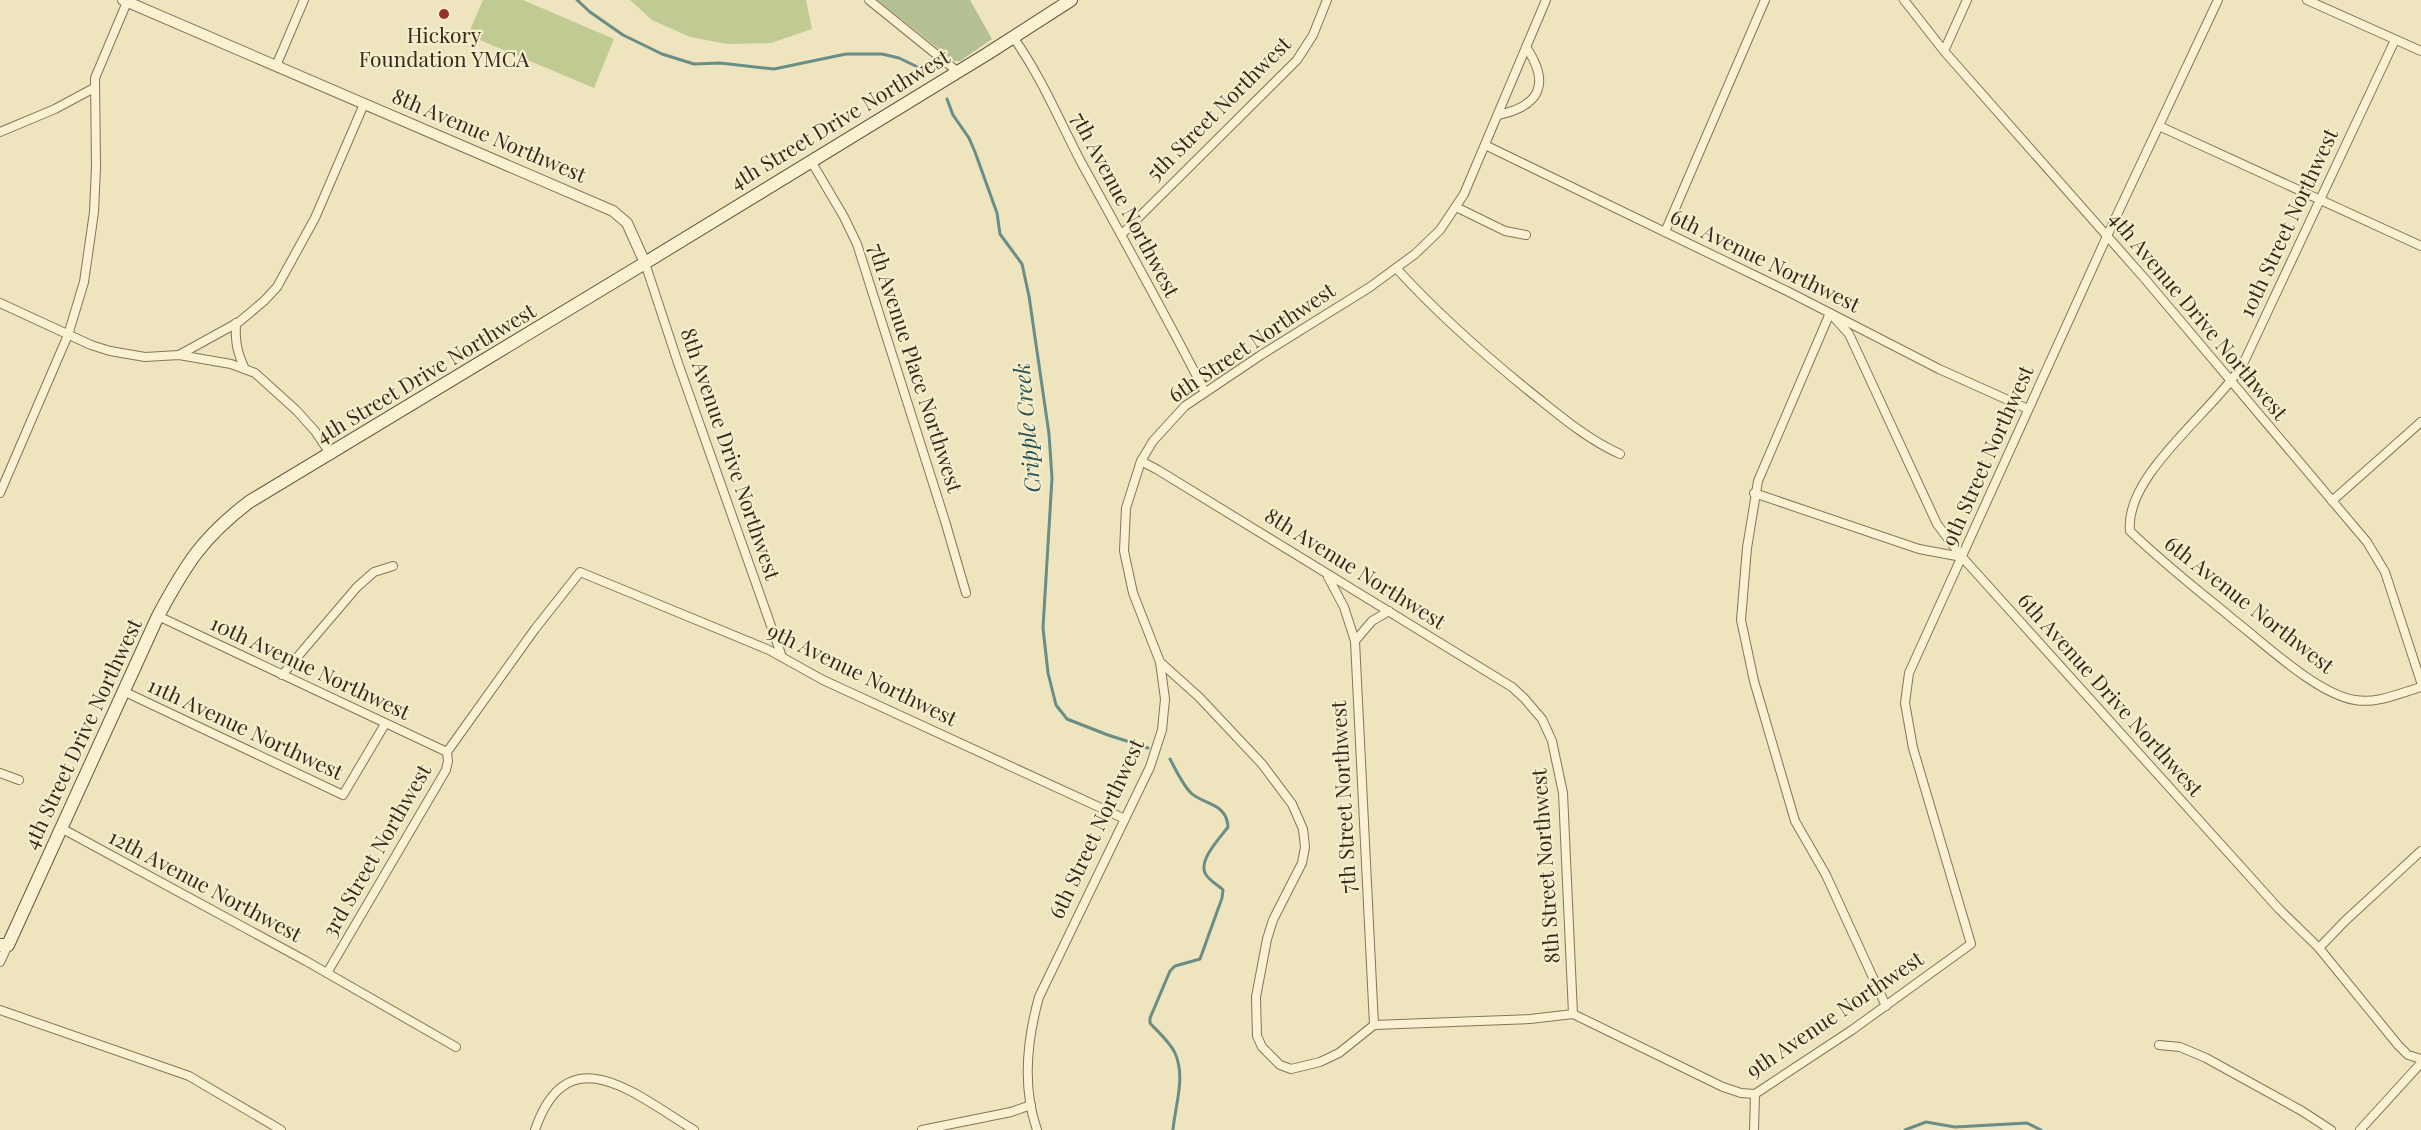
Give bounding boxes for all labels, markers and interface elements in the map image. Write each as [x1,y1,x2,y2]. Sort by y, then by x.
marker: Hickory Foundation YMCA [437,7,451,21]
place label: Hickory Foundation YMCA [359,20,530,72]
street label: 5th Street Northwest [1139,29,1296,186]
street label: 4th Street Drive Northwest [724,41,954,195]
street label: 8th Avenue Northwest [389,81,592,188]
street label: 7th Avenue Northwest [1066,107,1188,302]
street label: 10th Street Northwest [2231,123,2343,321]
street label: 6th Avenue Northwest [1666,201,1866,318]
street label: 4th Avenue Drive Northwest [2104,205,2296,425]
street label: 7th Avenue Place Northwest [863,239,971,496]
street label: 6th Street Northwest [1162,275,1340,408]
street label: 4th Street Drive Northwest [310,295,540,449]
street label: 8th Avenue Drive Northwest [676,324,788,584]
street label: 9th Street Northwest [1934,360,2039,550]
water label: Cripple Creek [1005,362,1047,494]
street label: 8th Avenue Northwest [1260,500,1452,635]
street label: 6th Avenue Northwest [2160,528,2341,679]
street label: 6th Avenue Drive Northwest [2013,586,2211,802]
street label: 10th Avenue Northwest [206,608,416,725]
street label: 4th Street Drive Northwest [15,613,147,853]
street label: 9th Avenue Northwest [763,615,963,732]
street label: 11th Avenue Northwest [144,670,349,785]
street label: 7th Street Northwest [1323,699,1361,894]
street label: 6th Street Northwest [1041,733,1149,923]
street label: 3rd Street Northwest [314,758,437,942]
street label: 8th Street Northwest [1523,767,1565,965]
street label: 12th Avenue Northwest [104,821,308,947]
street label: 9th Avenue Northwest [1740,943,1928,1083]

